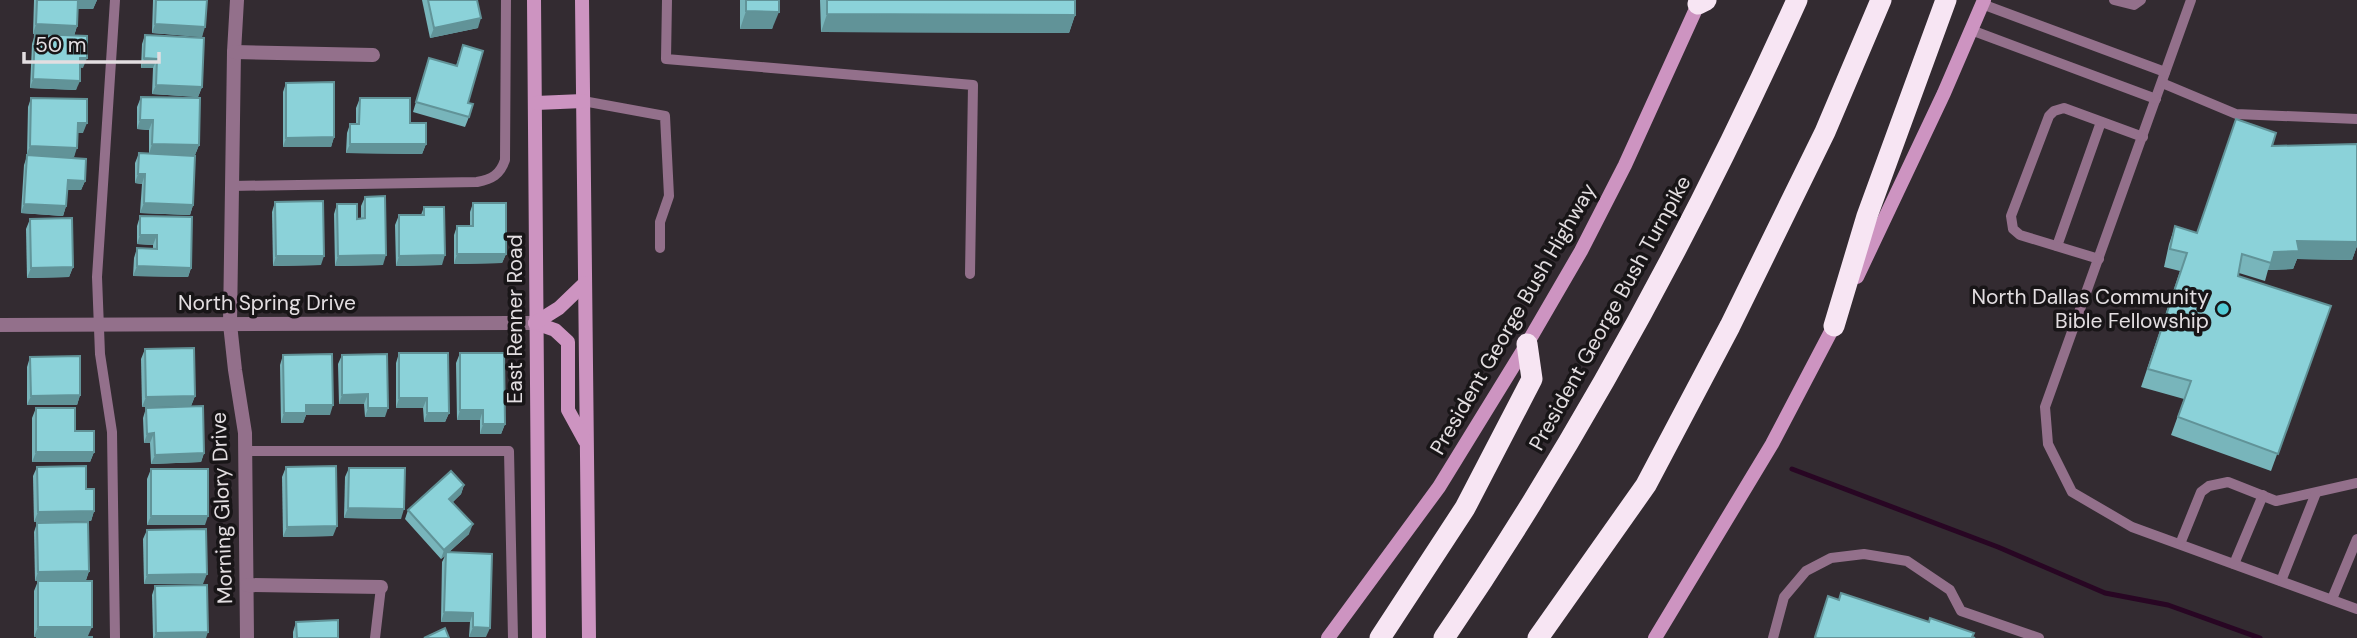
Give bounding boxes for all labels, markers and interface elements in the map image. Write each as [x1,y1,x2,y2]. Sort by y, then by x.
scale bar [24,21,159,65]
text: 50 m [35,31,86,59]
street label: President George Bush Turnpike [1523,171,1697,455]
street label: President George Bush Highway [1424,178,1603,460]
street label: East Renner Road [501,234,529,404]
place label: North Dallas Community Bible Fellowship [1972,283,2209,335]
street label: North Spring Drive [178,289,356,317]
marker: North Dallas Community Bible Fellowship [2215,301,2231,317]
street label: Morning Glory Drive [205,411,239,605]

